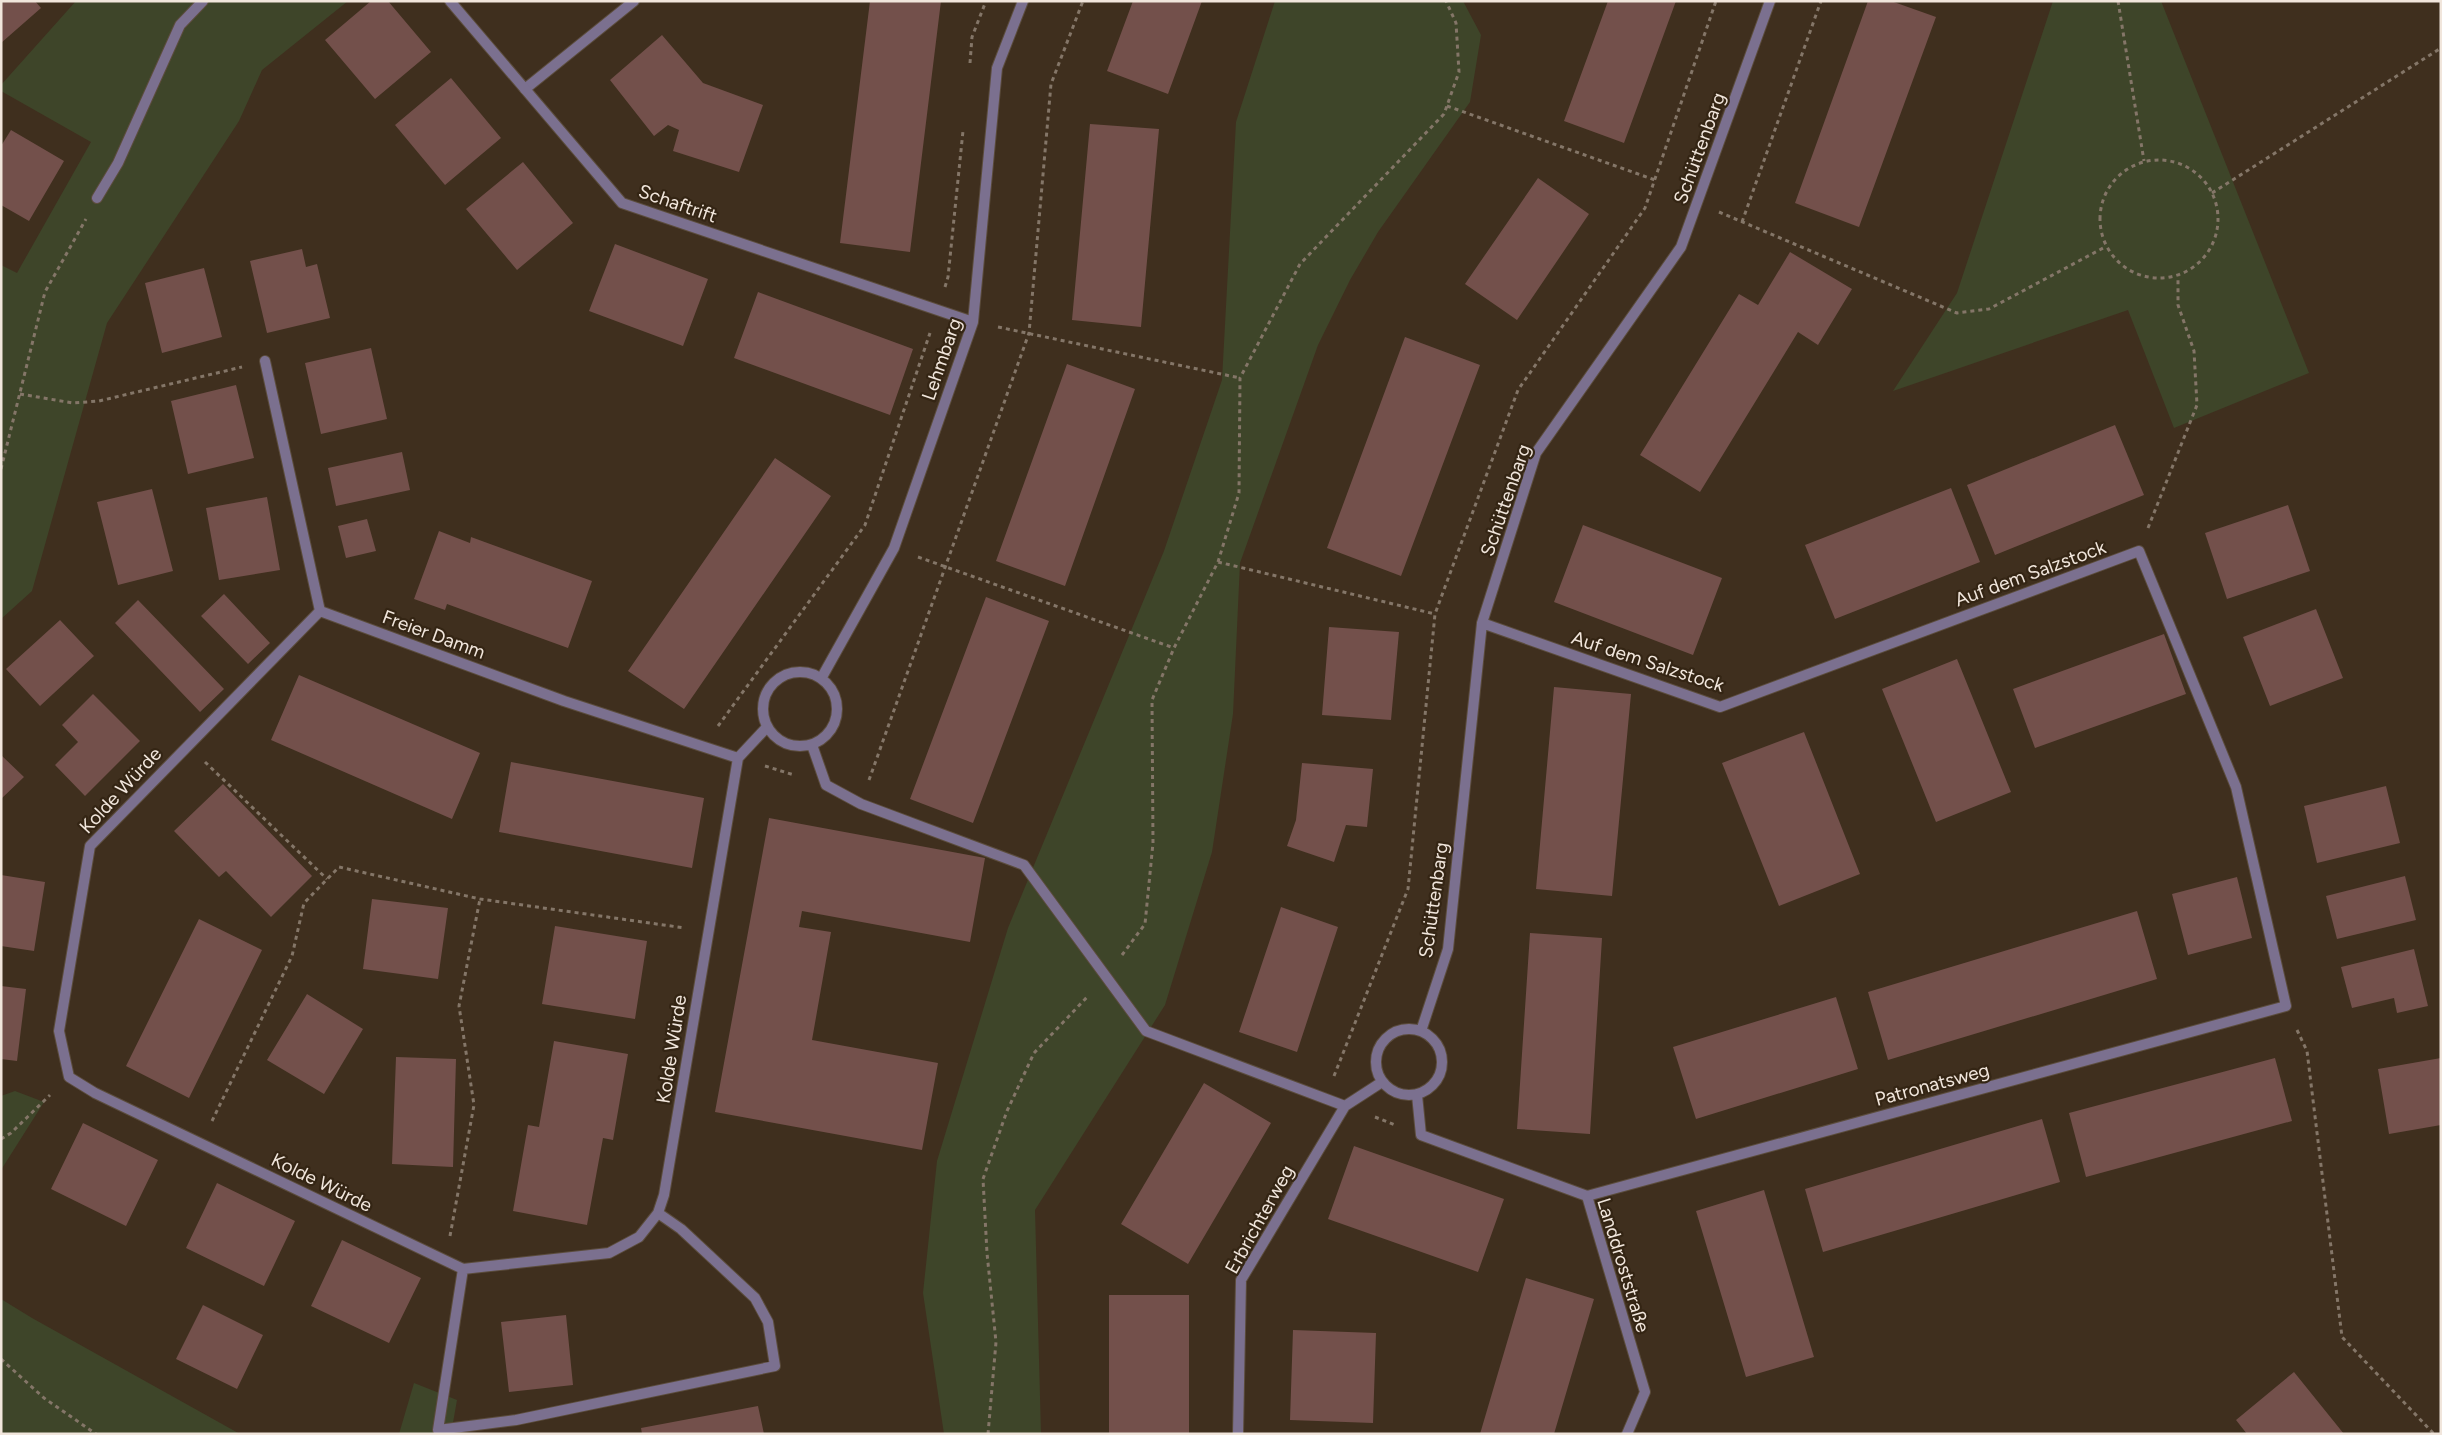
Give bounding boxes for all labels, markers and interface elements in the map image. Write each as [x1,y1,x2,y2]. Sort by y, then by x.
street label: Schüttenbarg [1669,89,1730,207]
street label: Schaftrift [636,179,720,228]
street label: Lehmbarg [917,315,966,403]
street label: Schüttenbarg [1476,441,1535,559]
street label: Auf dem Salzstock [1952,535,2109,611]
street label: Freier Damm [379,605,488,664]
street label: Auf dem Salzstock [1569,626,1728,697]
street label: Kolde Würde [75,742,166,838]
street label: Schüttenbarg [1414,841,1453,960]
street label: Kolde Würde [652,993,691,1105]
street label: Patronatsweg [1872,1058,1992,1111]
street label: Kolde Würde [268,1148,376,1217]
street label: Erbrichterweg [1220,1161,1299,1278]
street label: Landdroststraße [1592,1195,1655,1335]

